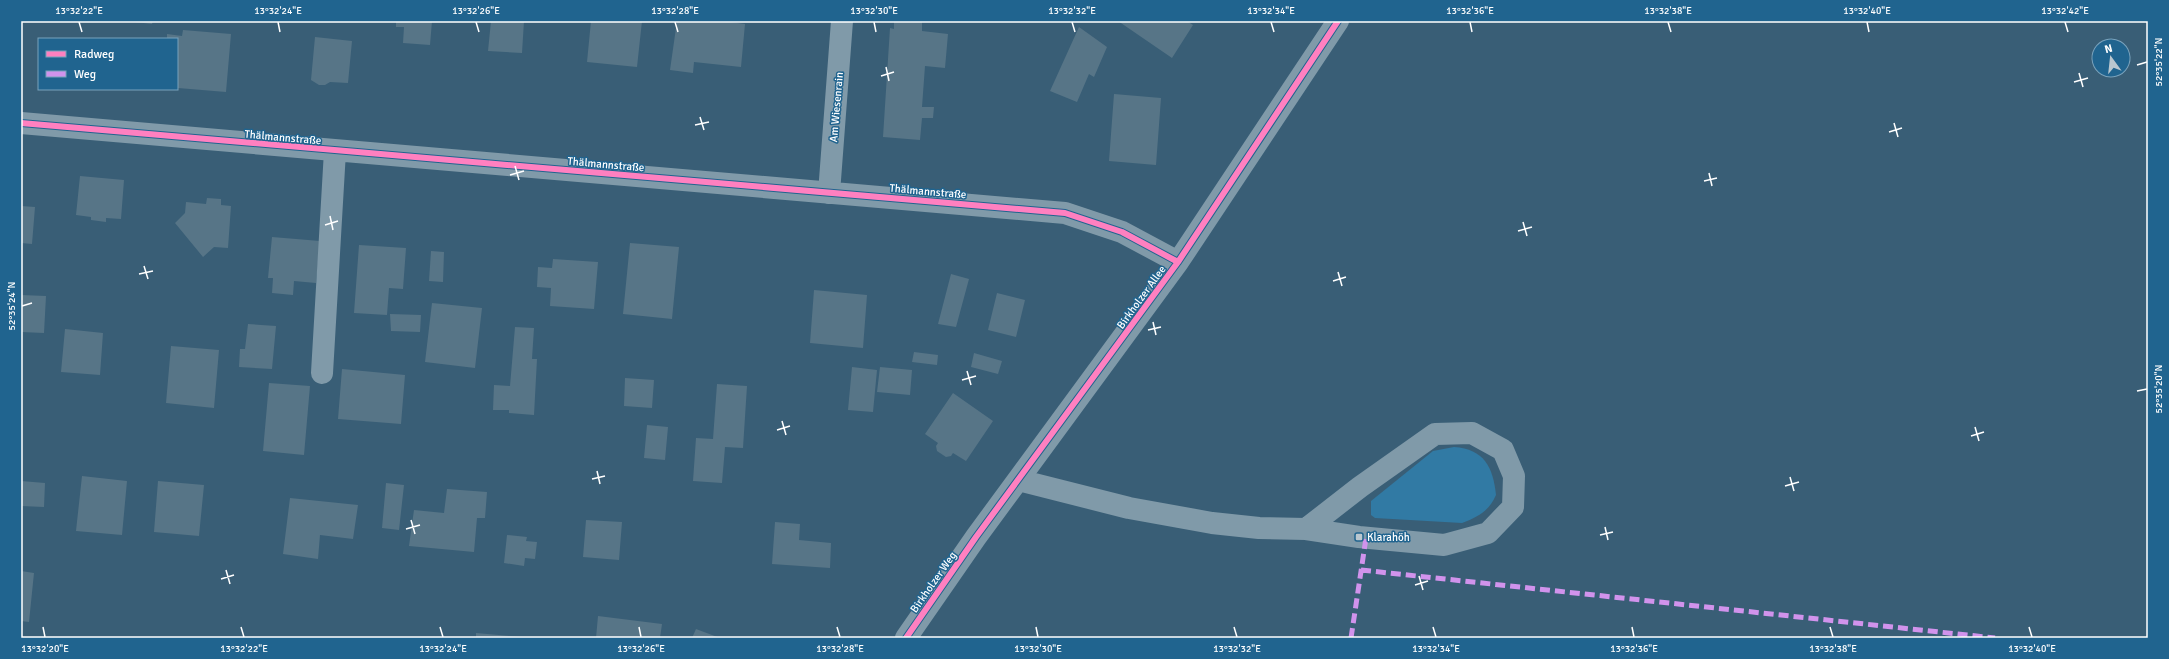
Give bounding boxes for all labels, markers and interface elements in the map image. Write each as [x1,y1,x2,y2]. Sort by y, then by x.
text: 13°32'22"E [55,5,103,17]
text: 13°32'24"E [254,5,302,17]
text: 13°32'26"E [452,5,500,17]
text: 13°32'28"E [651,5,699,17]
text: 13°32'30"E [850,5,898,17]
text: 13°32'32"E [1048,5,1096,17]
text: 13°32'34"E [1247,5,1295,17]
text: 13°32'36"E [1446,5,1494,17]
text: 13°32'38"E [1644,5,1692,17]
text: 13°32'40"E [1843,5,1891,17]
text: 13°32'42"E [2041,5,2089,17]
legend [38,38,178,90]
north arrow [2091,38,2131,78]
text: 52°35'22"N [2153,38,2165,86]
text: N [2103,42,2114,56]
text: Radweg [74,47,114,62]
text: Weg [74,67,96,82]
street label: Am Wiesenrain [827,71,846,143]
street label: Thälmannstraße [244,128,322,147]
street label: Thälmannstraße [567,155,645,174]
street label: Thälmannstraße [889,182,967,201]
street label: Birkholzer Allee [1114,263,1169,331]
text: 52°35'24"N [6,282,18,330]
text: 52°35'20"N [2153,365,2165,413]
place label: Klarahöh [1367,531,1410,544]
marker: Klarahöh [1354,532,1364,542]
street label: Birkholzer Weg [908,549,959,615]
text: 13°32'20"E [21,643,69,655]
text: 13°32'22"E [220,643,268,655]
text: 13°32'24"E [419,643,467,655]
text: 13°32'26"E [617,643,665,655]
text: 13°32'28"E [816,643,864,655]
text: 13°32'30"E [1014,643,1062,655]
text: 13°32'32"E [1213,643,1261,655]
text: 13°32'34"E [1412,643,1460,655]
text: 13°32'36"E [1610,643,1658,655]
text: 13°32'38"E [1809,643,1857,655]
text: 13°32'40"E [2008,643,2056,655]

